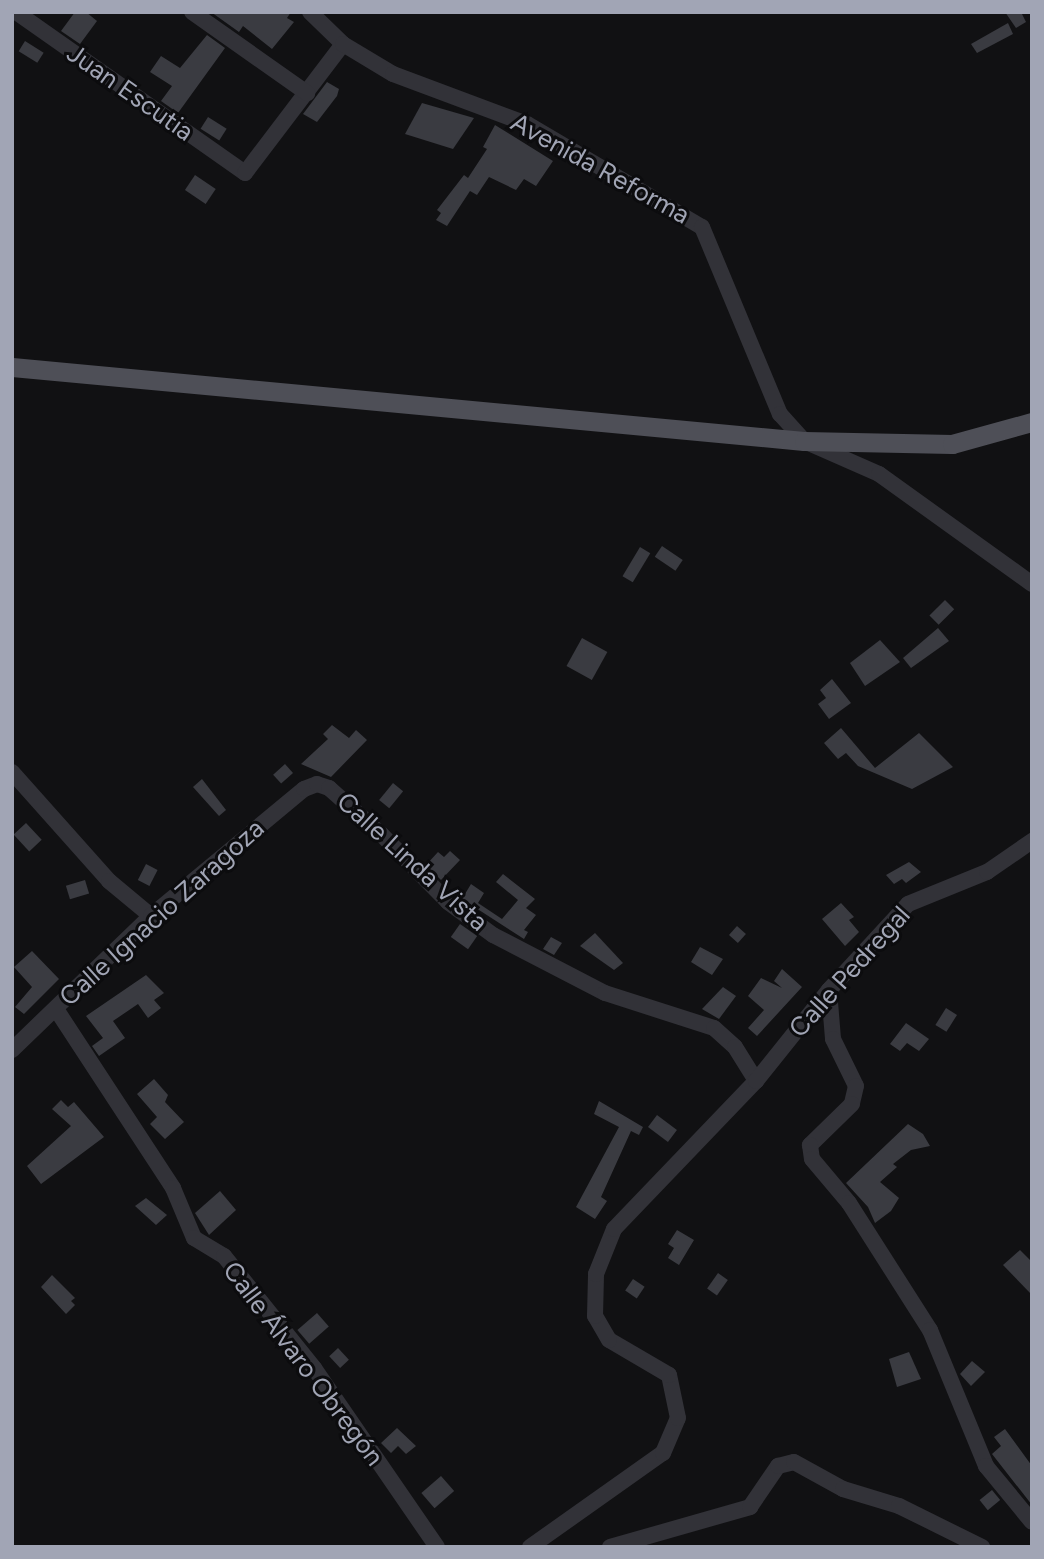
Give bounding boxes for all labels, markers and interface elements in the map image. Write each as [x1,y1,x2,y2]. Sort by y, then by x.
street label: Juan Escutia [61,38,199,148]
street label: Avenida Reforma [505,107,695,231]
street label: Calle Linda Vista [330,786,494,938]
street label: Calle Ignacio Zaragoza [53,813,271,1013]
street label: Calle Pedregal [783,900,917,1044]
street label: Calle Álvaro Obregón [216,1256,390,1472]

